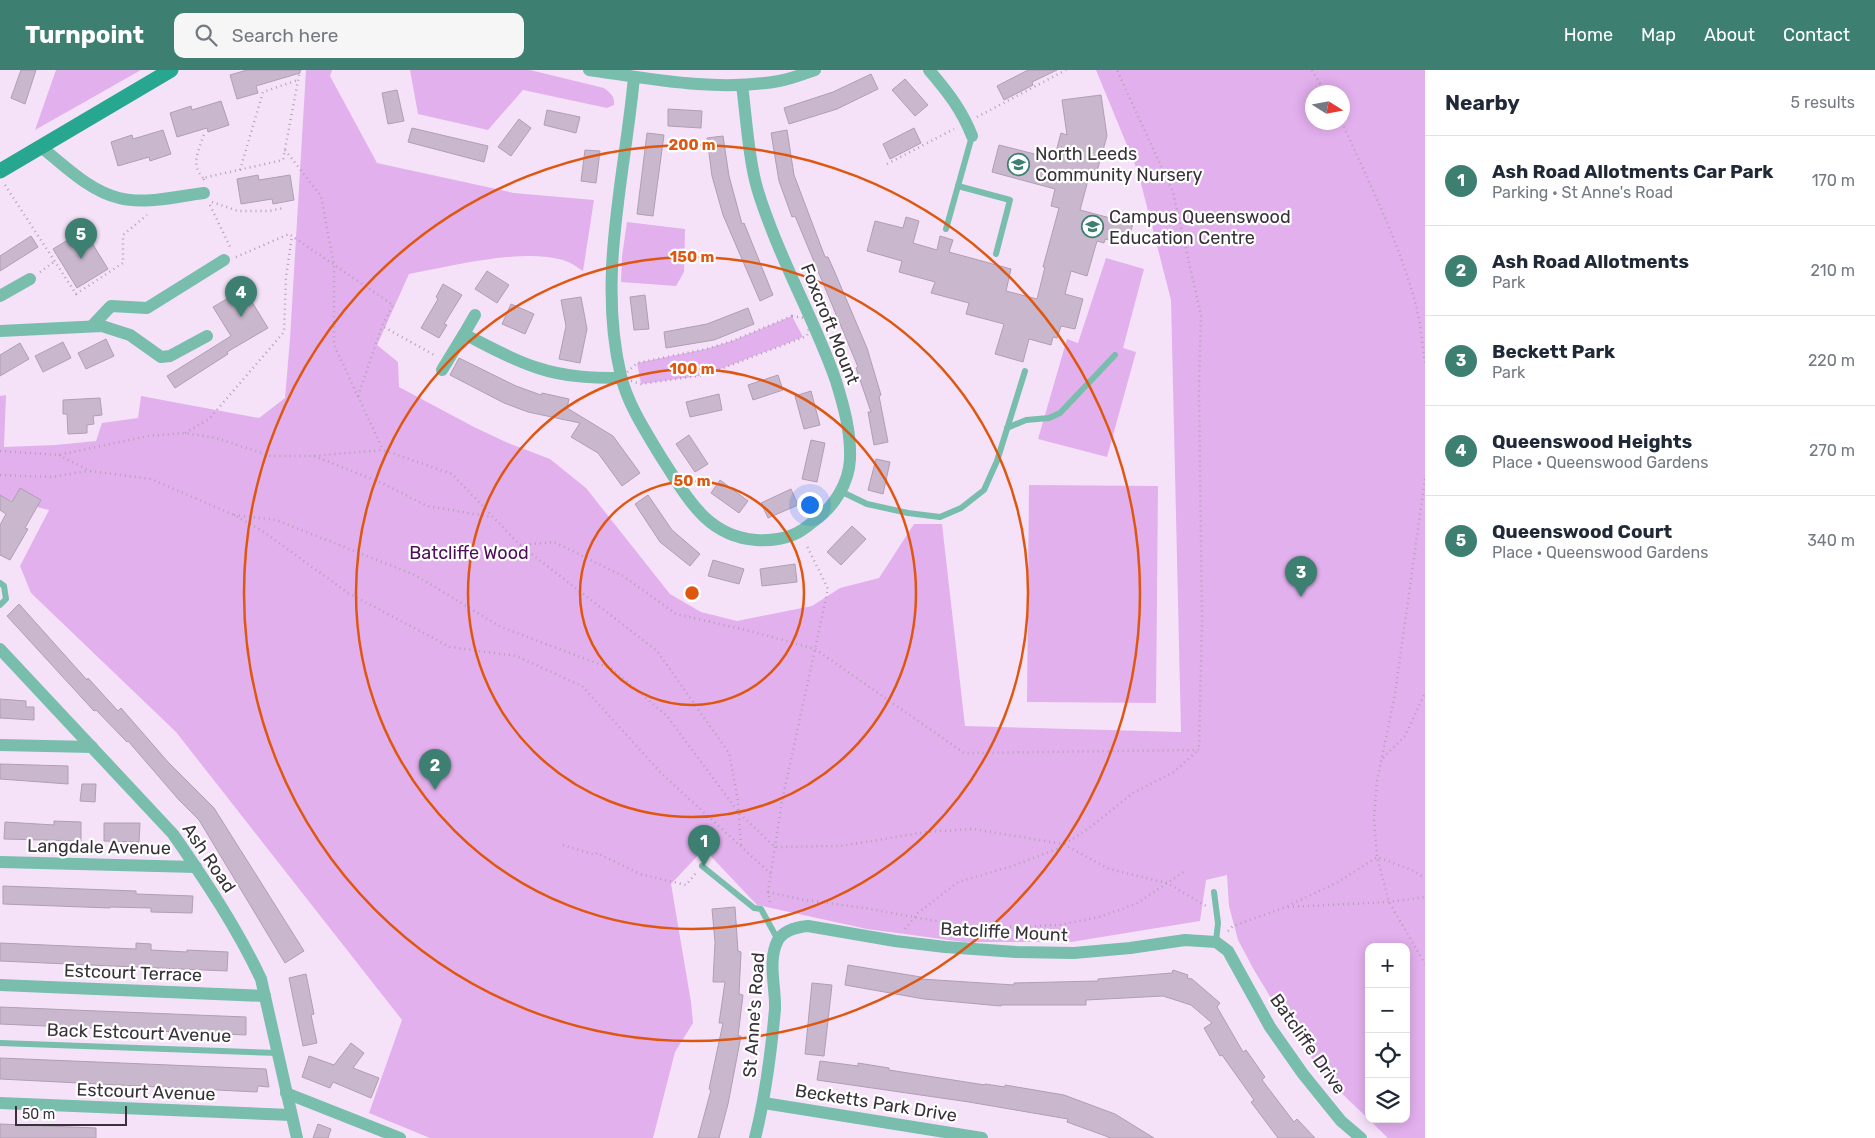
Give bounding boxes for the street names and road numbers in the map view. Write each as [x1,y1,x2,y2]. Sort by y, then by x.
street label: Foxcroft Mount [796,260,864,388]
street label: Ash Road [178,819,240,897]
street label: Langdale Avenue [27,835,171,859]
street label: Batcliffe Mount [940,918,1068,946]
street label: St Anne's Road [739,952,769,1078]
street label: Estcourt Terrace [63,960,203,986]
street label: Batcliffe Drive [1265,990,1351,1098]
street label: Back Estcourt Avenue [46,1019,232,1047]
street label: Estcourt Avenue [76,1079,216,1105]
street label: Becketts Park Drive [793,1079,959,1127]

